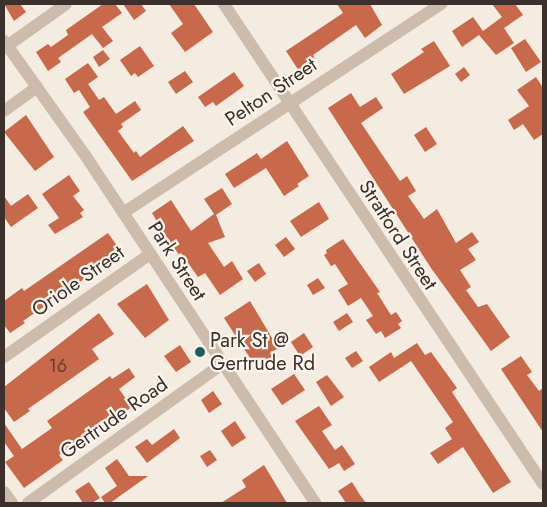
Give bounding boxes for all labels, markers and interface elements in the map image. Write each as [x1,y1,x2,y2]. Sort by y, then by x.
street label: Pelton Street [221,53,321,131]
street label: Stratford Street [354,176,442,294]
street label: Park Street [143,217,211,305]
street label: Oriole Street [27,240,129,322]
place label: Park St @ Gertrude Rd [210,329,315,376]
marker: Park St @ Gertrude Rd [194,346,206,358]
house number: 16 [49,355,67,377]
street label: Gertrude Road [56,372,172,464]

